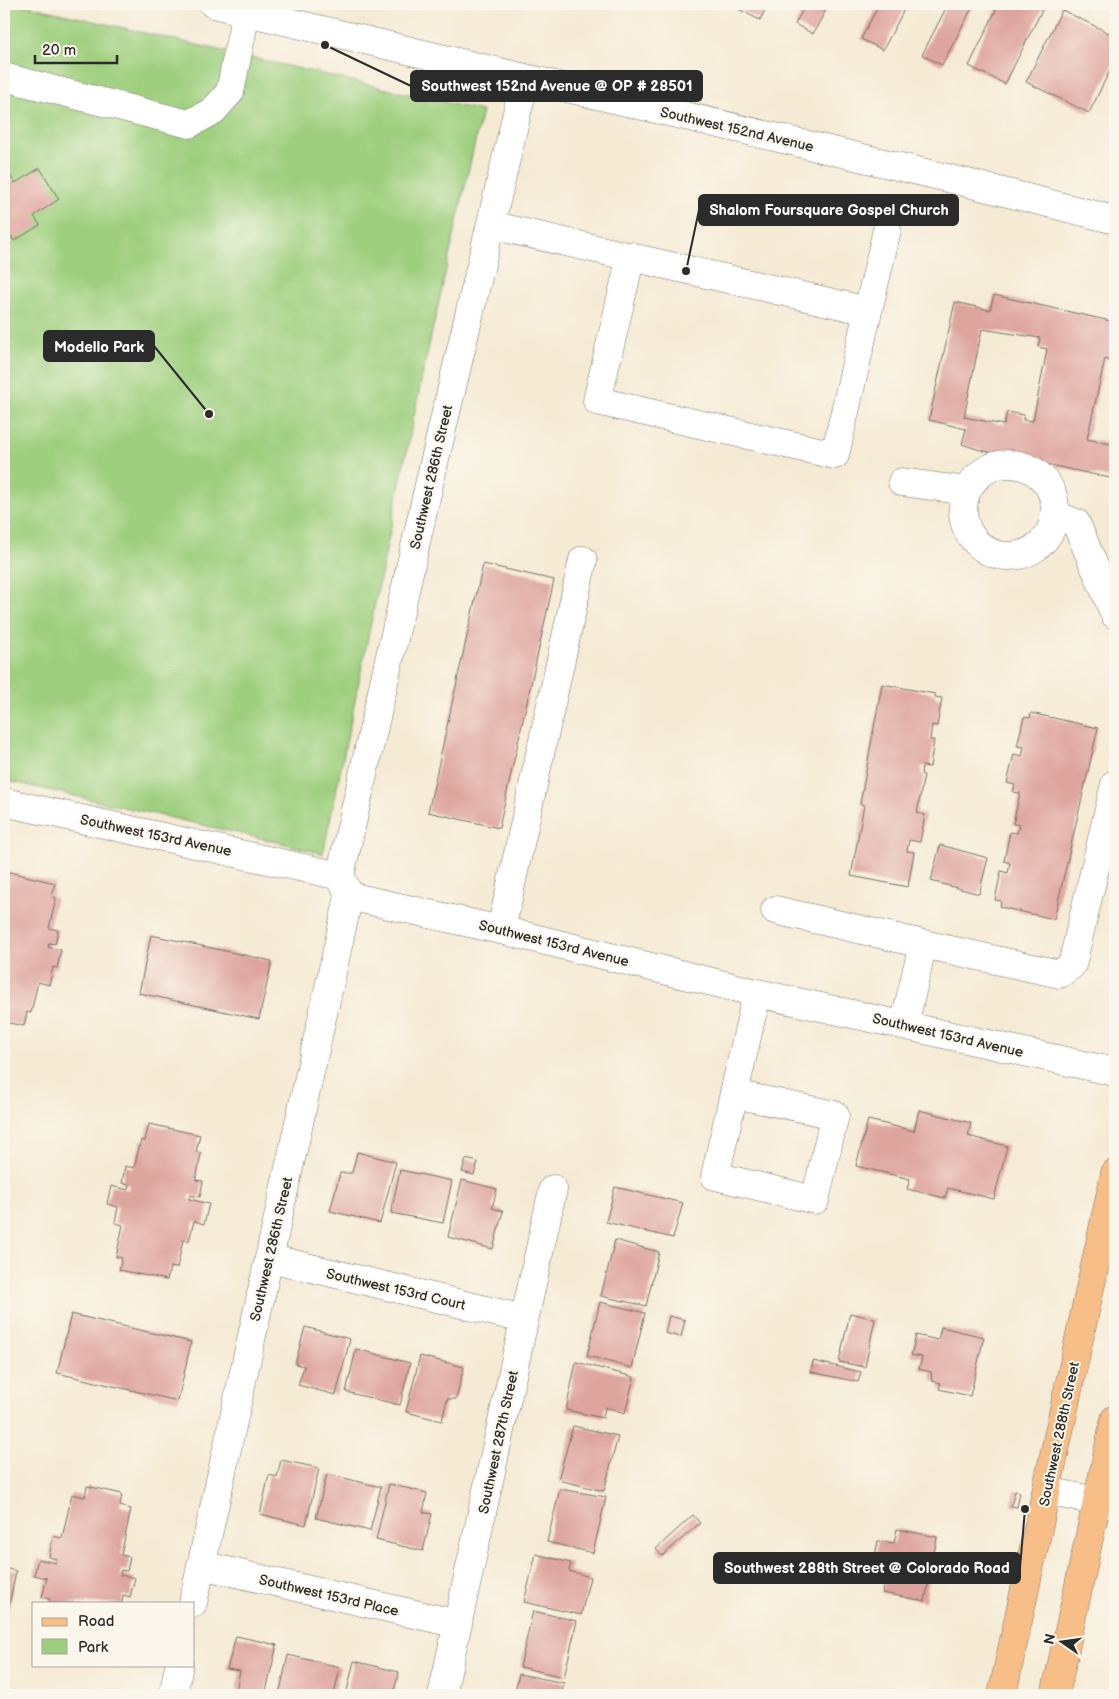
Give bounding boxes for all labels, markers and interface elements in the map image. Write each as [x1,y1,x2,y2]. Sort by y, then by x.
scale bar [35,32,118,64]
text: 20 m [42,41,76,60]
callout: Southwest 152nd Avenue @ OP # 28501 [411,71,702,101]
text: Southwest 152nd Avenue @ OP # 28501 [422,77,693,96]
street label: Southwest 152nd Avenue [658,104,815,155]
callout: Shalom Foursquare Gospel Church [699,195,958,225]
text: Shalom Foursquare Gospel Church [709,201,949,220]
callout: Modello Park [44,331,154,361]
text: Modello Park [54,338,144,357]
street label: Southwest 286th Street [407,403,457,551]
street label: Southwest 153rd Avenue [79,811,233,860]
street label: Southwest 153rd Avenue [477,917,631,970]
street label: Southwest 153rd Avenue [871,1010,1025,1061]
street label: Southwest 286th Street [247,1175,297,1323]
street label: Southwest 153rd Court [325,1265,468,1314]
street label: Southwest 288th Street [1036,1360,1083,1508]
street label: Southwest 287th Street [475,1368,522,1515]
callout: Southwest 288th Street @ Colorado Road [714,1553,1020,1583]
text: Southwest 288th Street @ Colorado Road [724,1559,1010,1578]
street label: Southwest 153rd Place [257,1571,400,1620]
legend [32,1602,195,1666]
text: Road [78,1612,114,1631]
north arrow [1036,1616,1086,1666]
text: N [1040,1632,1059,1646]
text: Park [78,1638,109,1657]

